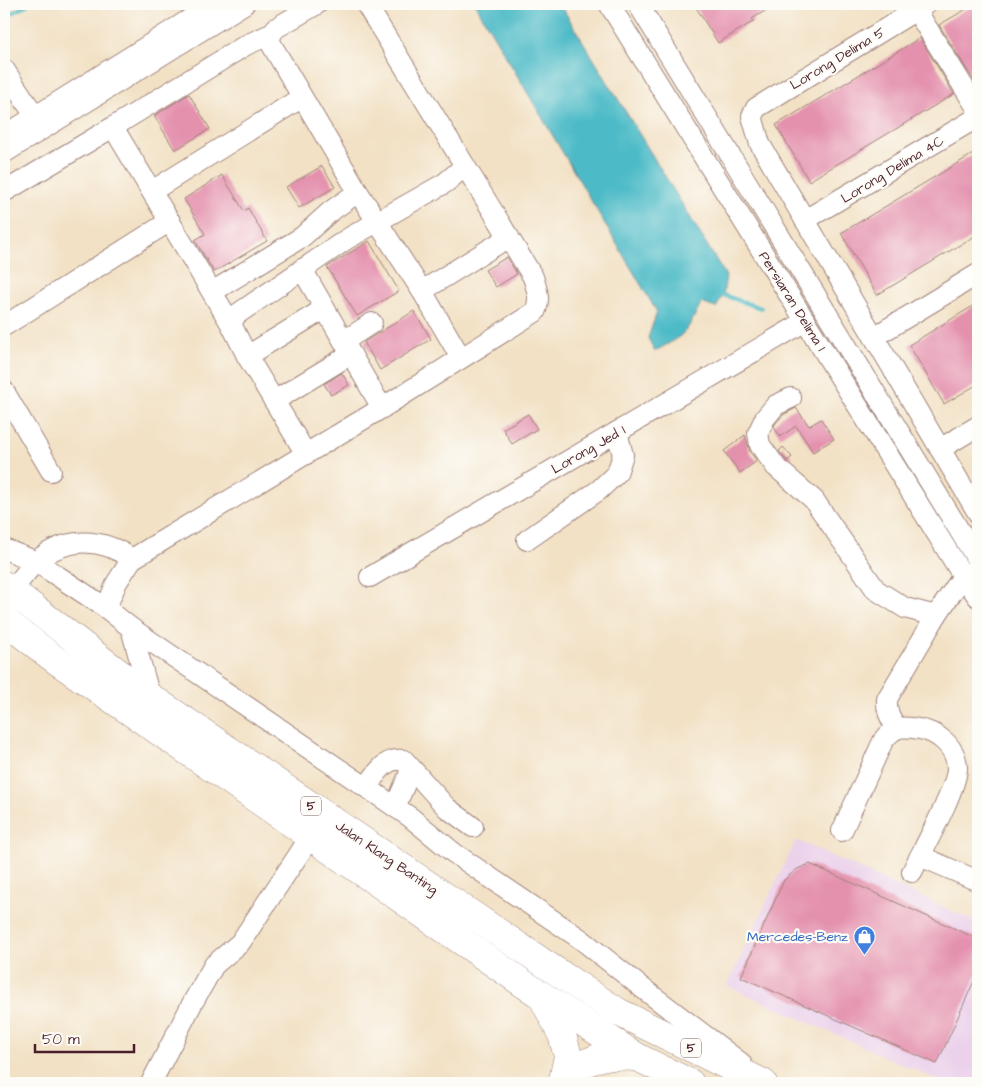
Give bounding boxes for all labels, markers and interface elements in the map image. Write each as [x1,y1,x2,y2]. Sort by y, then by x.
street label: Lorong Delima 5 [786,23,889,95]
street label: Lorong Delima 4C [837,131,948,209]
street label: Persiaran Delima 1 [753,248,831,355]
street label: Lorong Jed 1 [548,420,629,479]
road number: 5 [301,796,321,816]
street label: Jalan Klang Banting [331,816,442,900]
shop icon: Mercedes-Benz [852,924,876,955]
place label: Mercedes-Benz [747,927,848,947]
scale bar [35,1022,134,1054]
text: 50 m [42,1029,80,1050]
road number: 5 [681,1038,701,1058]

